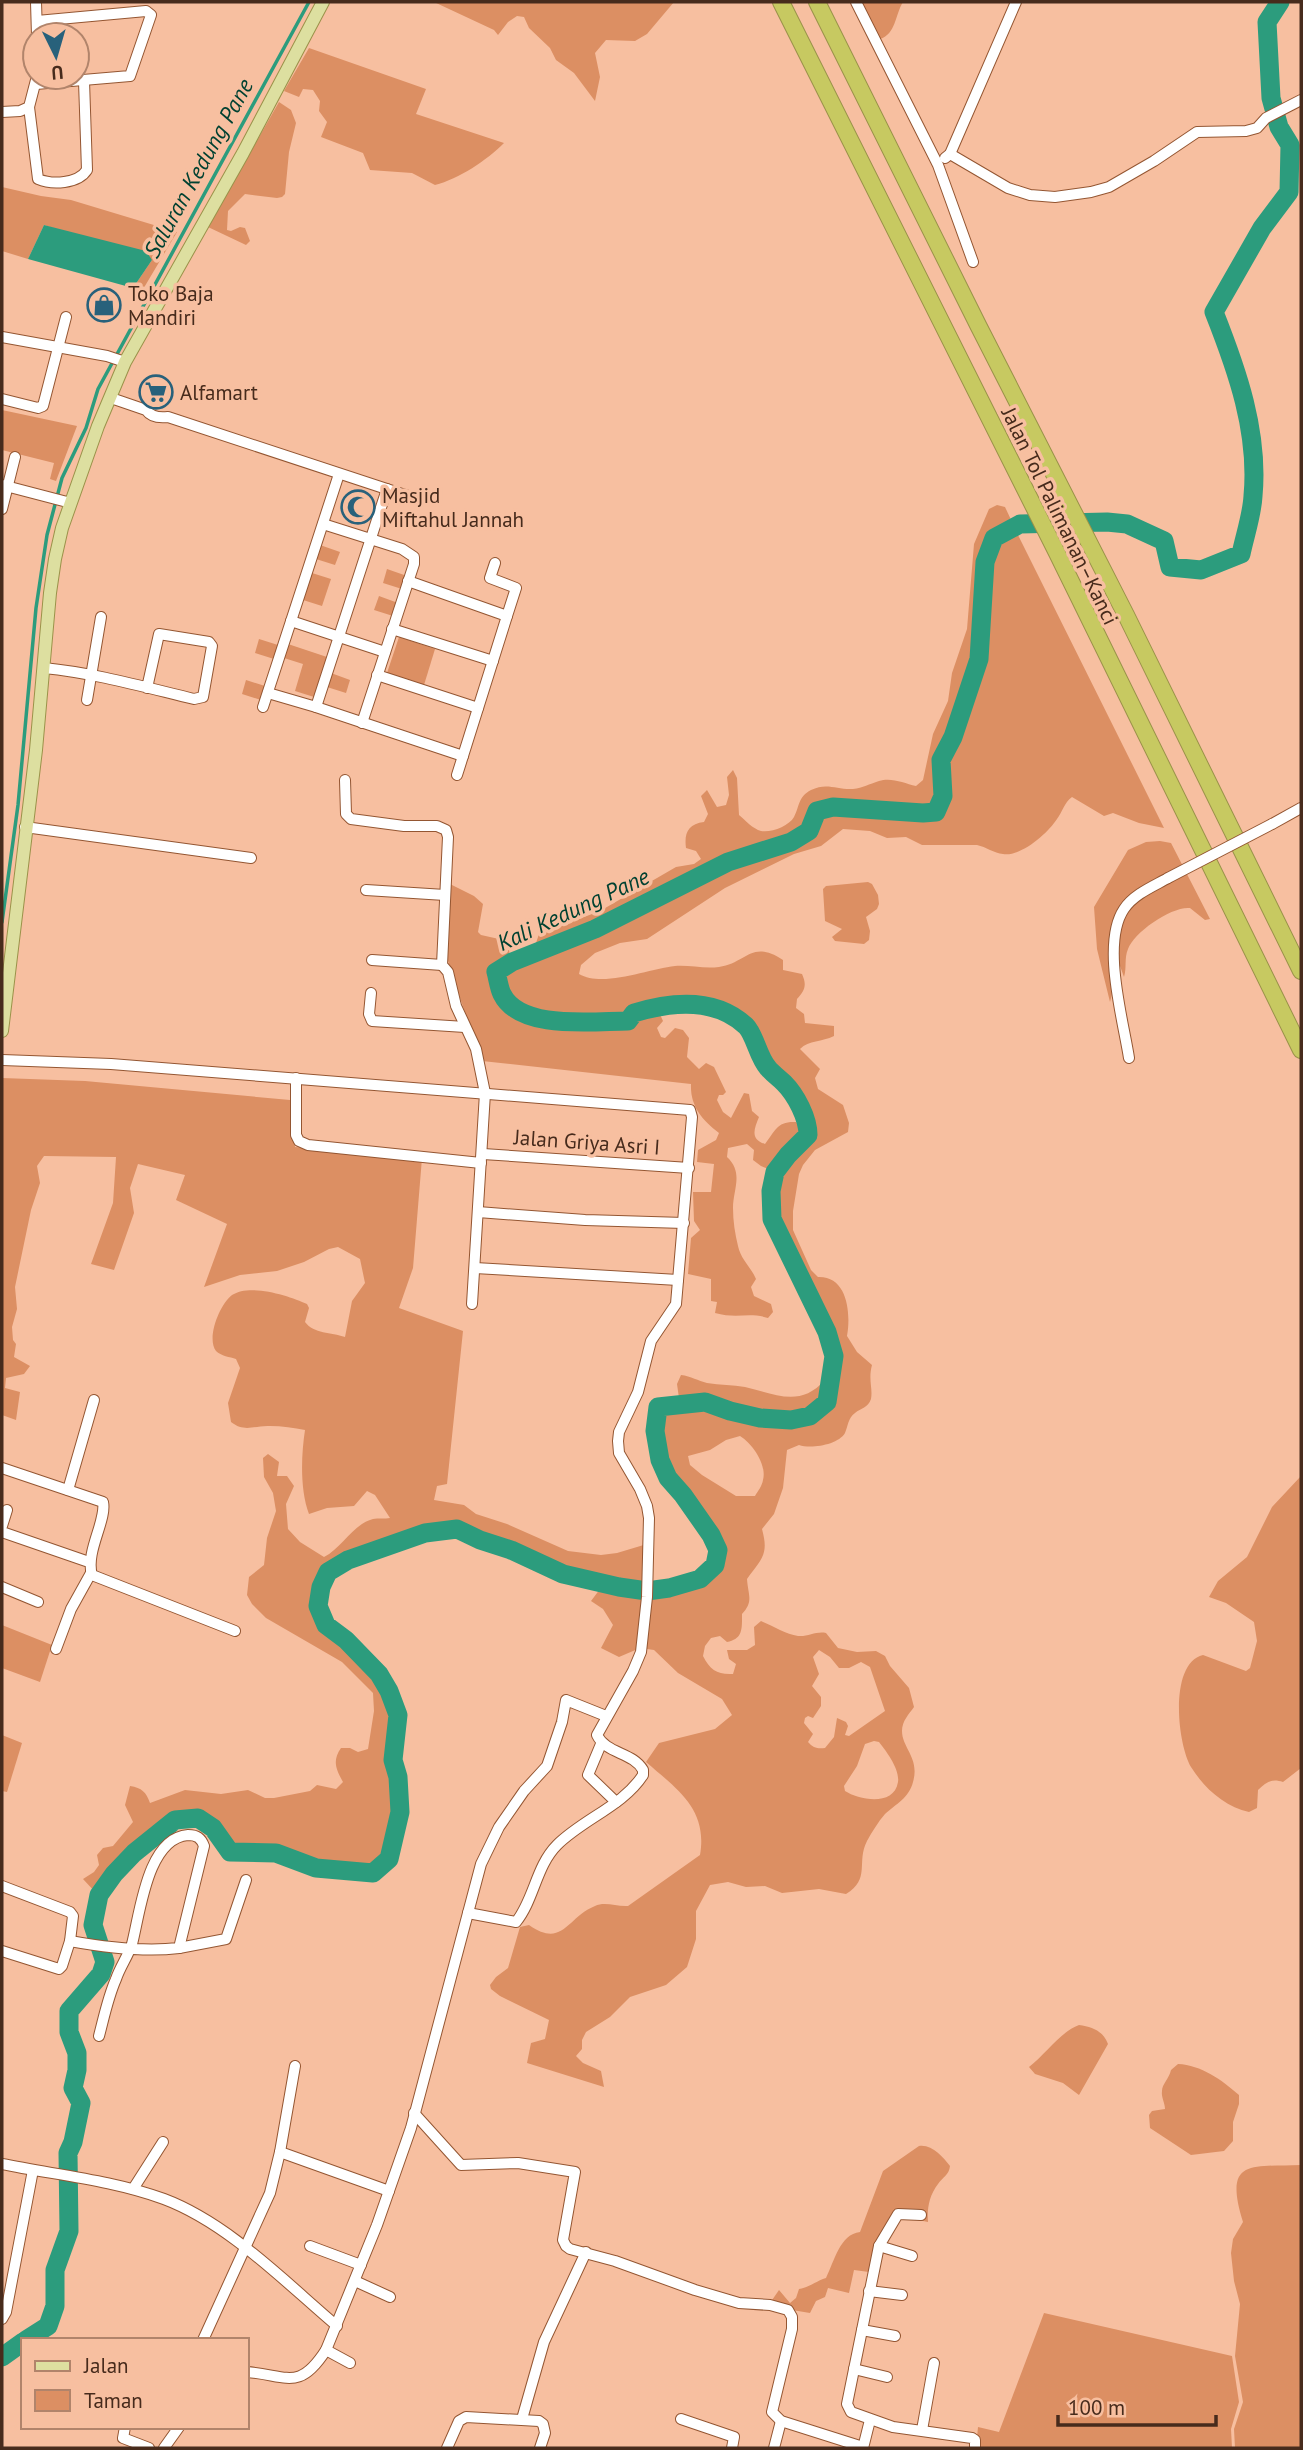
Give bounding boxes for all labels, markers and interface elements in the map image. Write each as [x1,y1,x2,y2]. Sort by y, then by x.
north arrow [21,21,91,91]
text: U [50,60,64,85]
water label: Saluran Kedung Pane [137,73,259,263]
place label: Toko Baja Mandiri [128,280,214,331]
shop icon: Toko Baja Mandiri [85,286,123,324]
supermarket icon: Alfamart [137,373,175,411]
place label: Alfamart [180,379,258,406]
street label: Jalan Tol Palimanan–Kanci [995,402,1124,629]
place label: Masjid Miftahul Jannah [382,482,524,533]
mosque icon: Masjid Miftahul Jannah [339,488,377,526]
water label: Kali Kedung Pane [492,861,654,957]
street label: Jalan Griya Asri I [512,1123,661,1161]
legend [21,2338,248,2429]
text: Jalan [83,2352,129,2379]
scale bar [1058,2384,1216,2428]
text: Taman [84,2387,143,2414]
text: 100 m [1068,2394,1125,2421]

